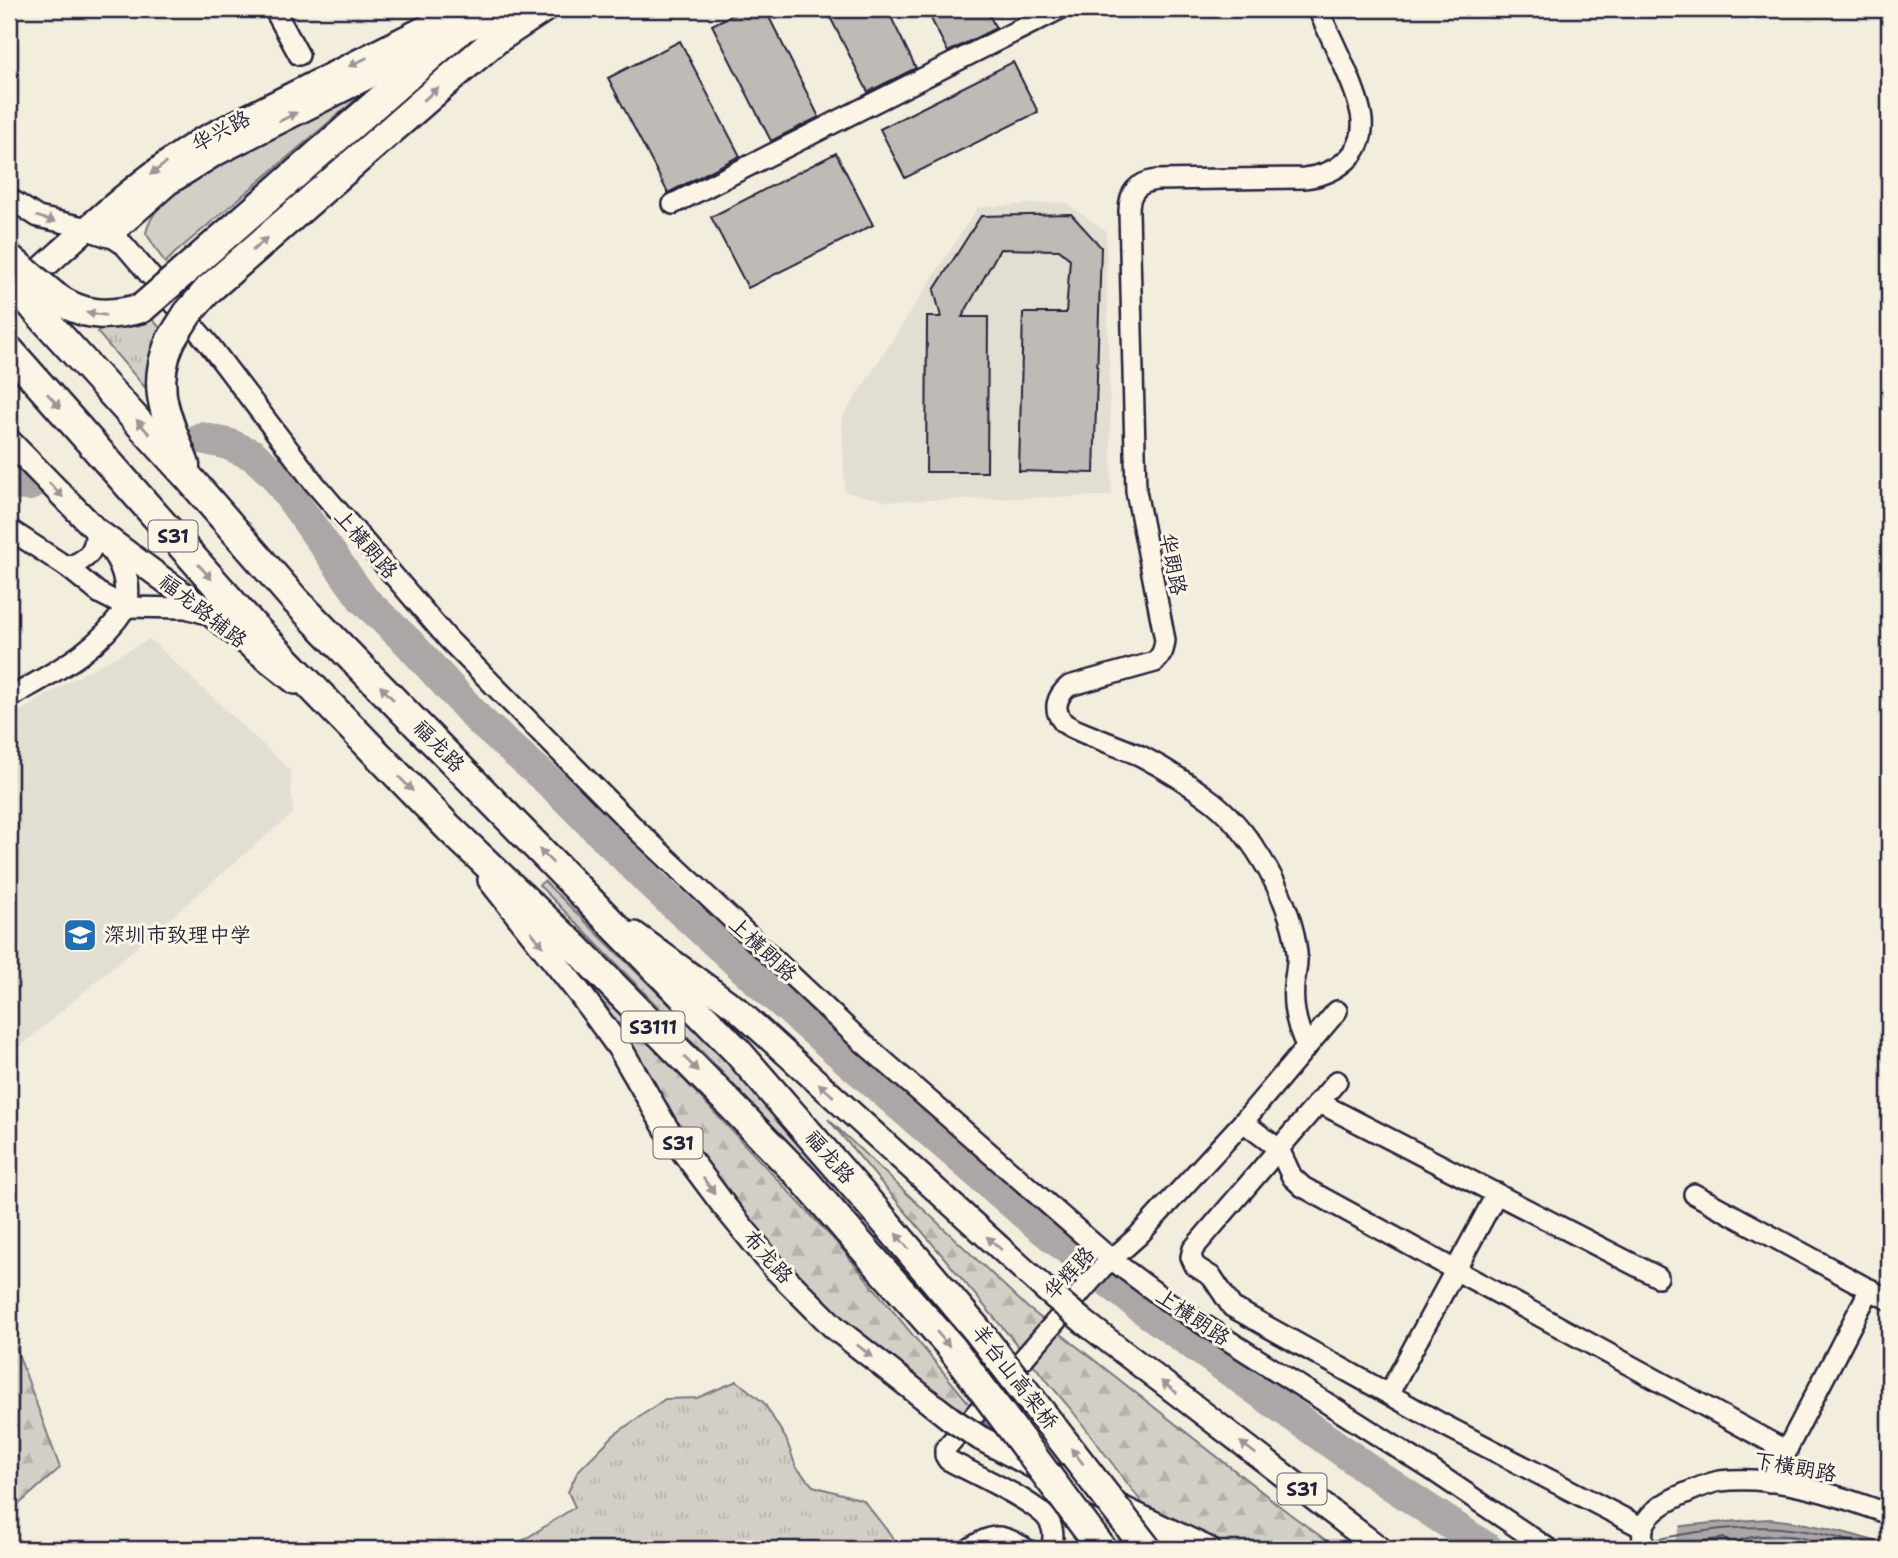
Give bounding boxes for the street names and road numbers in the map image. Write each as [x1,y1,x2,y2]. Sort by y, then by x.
street label: 华兴路 [187,104,255,158]
street label: 上横朗路 [328,503,404,585]
road number: S31 [148,520,198,552]
street label: 华朗路 [1153,530,1193,598]
street label: 福龙路辅路 [153,568,253,654]
street label: 福龙路 [407,714,471,778]
street label: 上横朗路 [723,910,803,988]
road number: S3111 [622,1012,684,1042]
street label: 福龙路 [799,1124,861,1190]
road number: S31 [654,1128,702,1158]
street label: 布龙路 [737,1224,799,1290]
street label: 华辉路 [1037,1240,1101,1306]
street label: 上横朗路 [1150,1282,1236,1352]
street label: 羊台山高架桥 [965,1319,1065,1435]
street label: 下横朗路 [1751,1446,1839,1488]
road number: S31 [1278,1474,1326,1504]

